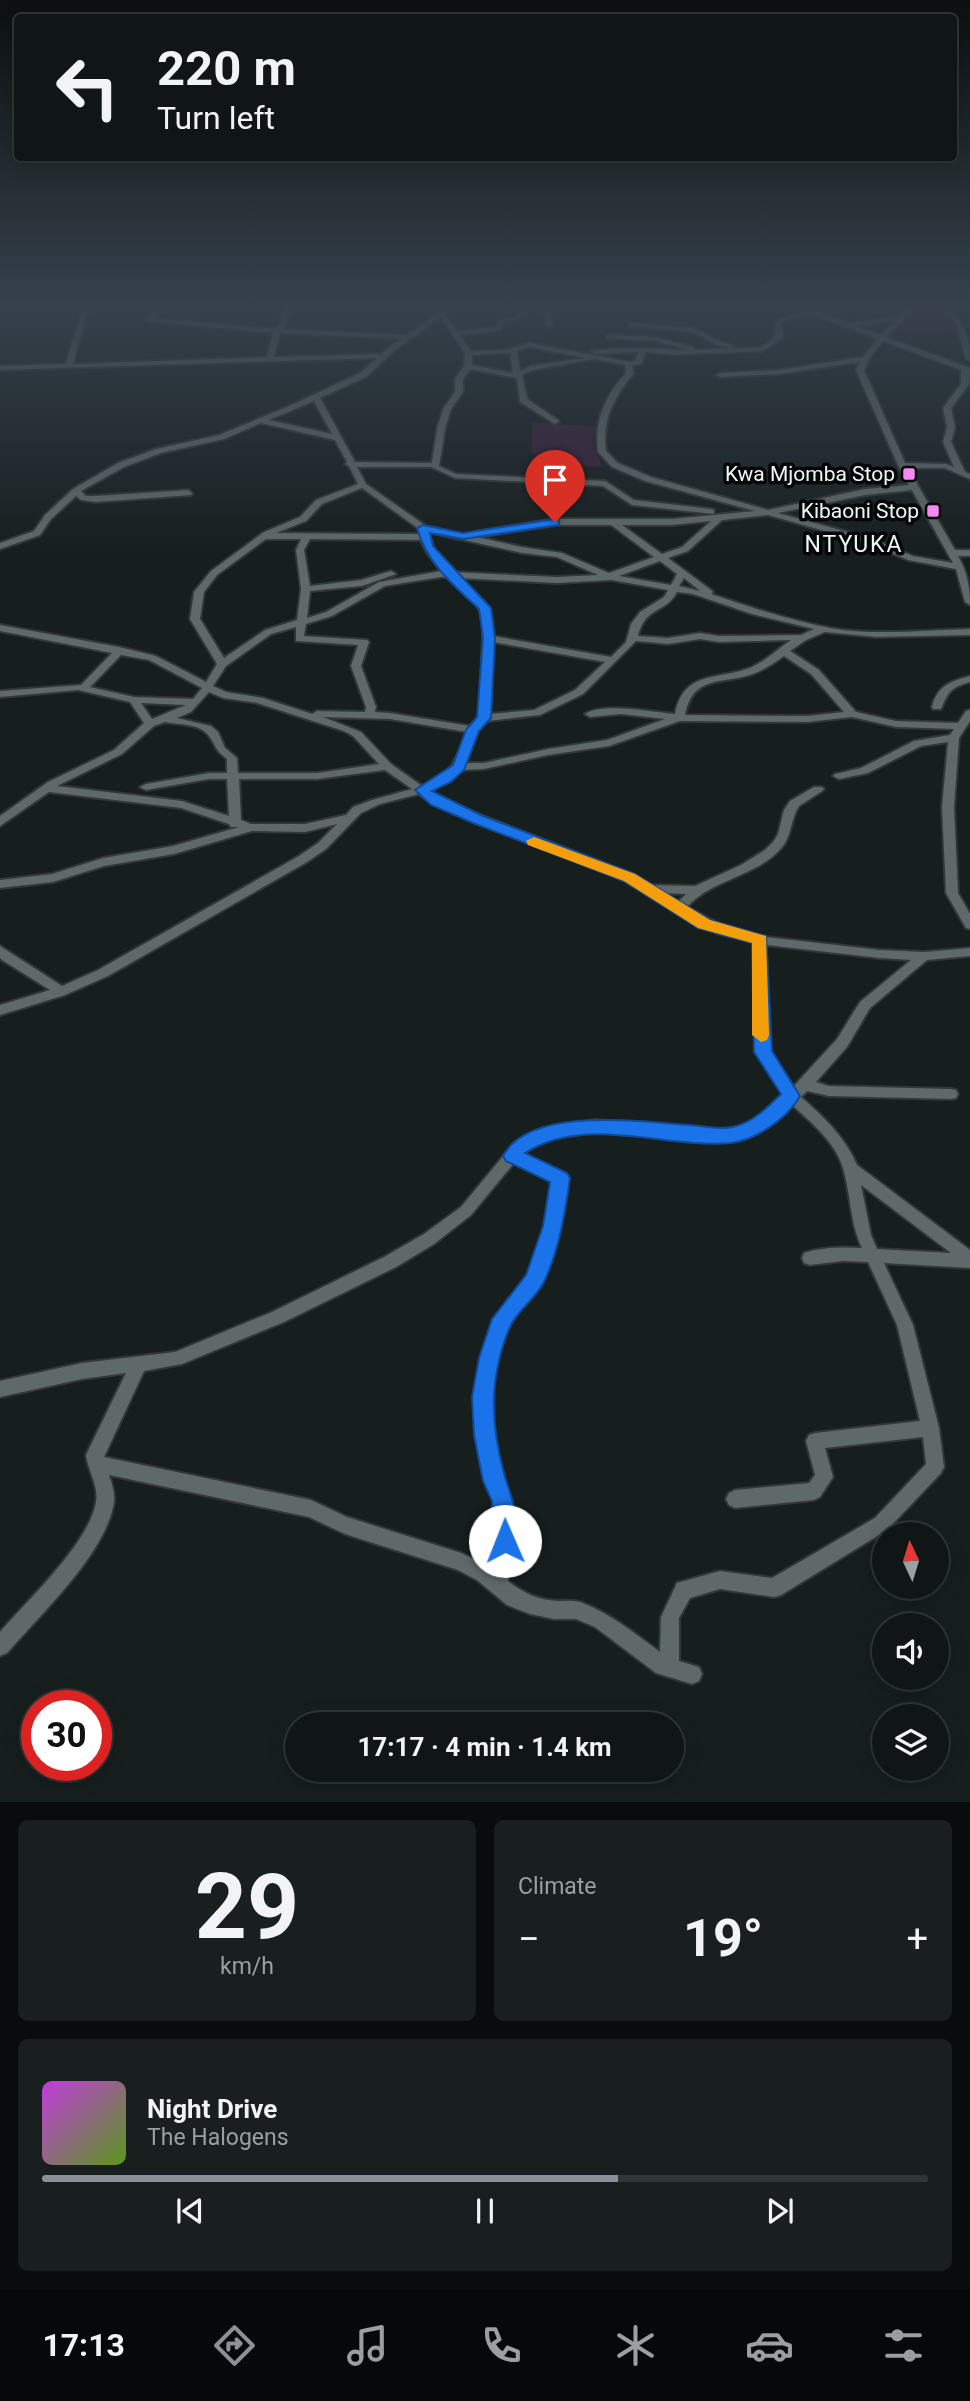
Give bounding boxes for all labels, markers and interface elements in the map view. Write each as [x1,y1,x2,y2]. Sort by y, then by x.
text: 220 m [157,40,296,97]
icon: left [42,42,133,133]
text: Turn left [157,99,275,137]
pin [525,450,585,522]
icon: arrive [536,461,574,499]
place label: Kwa Mjomba Stop [725,462,895,486]
marker: Kwa Mjomba Stop [901,466,917,482]
place label: Kibaoni Stop [801,499,919,523]
marker: Kibaoni Stop [925,503,941,519]
district label: NTYUKA [804,531,904,558]
position arrow [468,1504,542,1578]
north arrow [872,1522,948,1600]
map controls [872,1522,949,1781]
button: sound [872,1613,949,1690]
speed limit sign: 30 [21,1690,112,1781]
button: layers [872,1704,949,1781]
text: 17:17 · 4 min · 1.4 km [357,1732,612,1762]
text: 29 [195,1854,299,1960]
text: Climate [518,1873,597,1900]
text: 19° [683,1908,763,1969]
text: − [518,1917,540,1961]
text: + [906,1917,928,1961]
text: km/h [220,1953,274,1980]
text: Night Drive [147,2094,277,2124]
text: The Halogens [147,2124,289,2151]
icon: previous [171,2192,209,2230]
icon: pause [466,2192,504,2230]
icon: next [761,2192,799,2230]
icon: directions [210,2321,259,2370]
icon: music [343,2321,392,2370]
icon: phone [477,2321,526,2370]
icon: climate [611,2321,660,2370]
icon: car [745,2321,794,2370]
icon: filters [879,2321,928,2370]
text: 17:13 [42,2326,125,2364]

